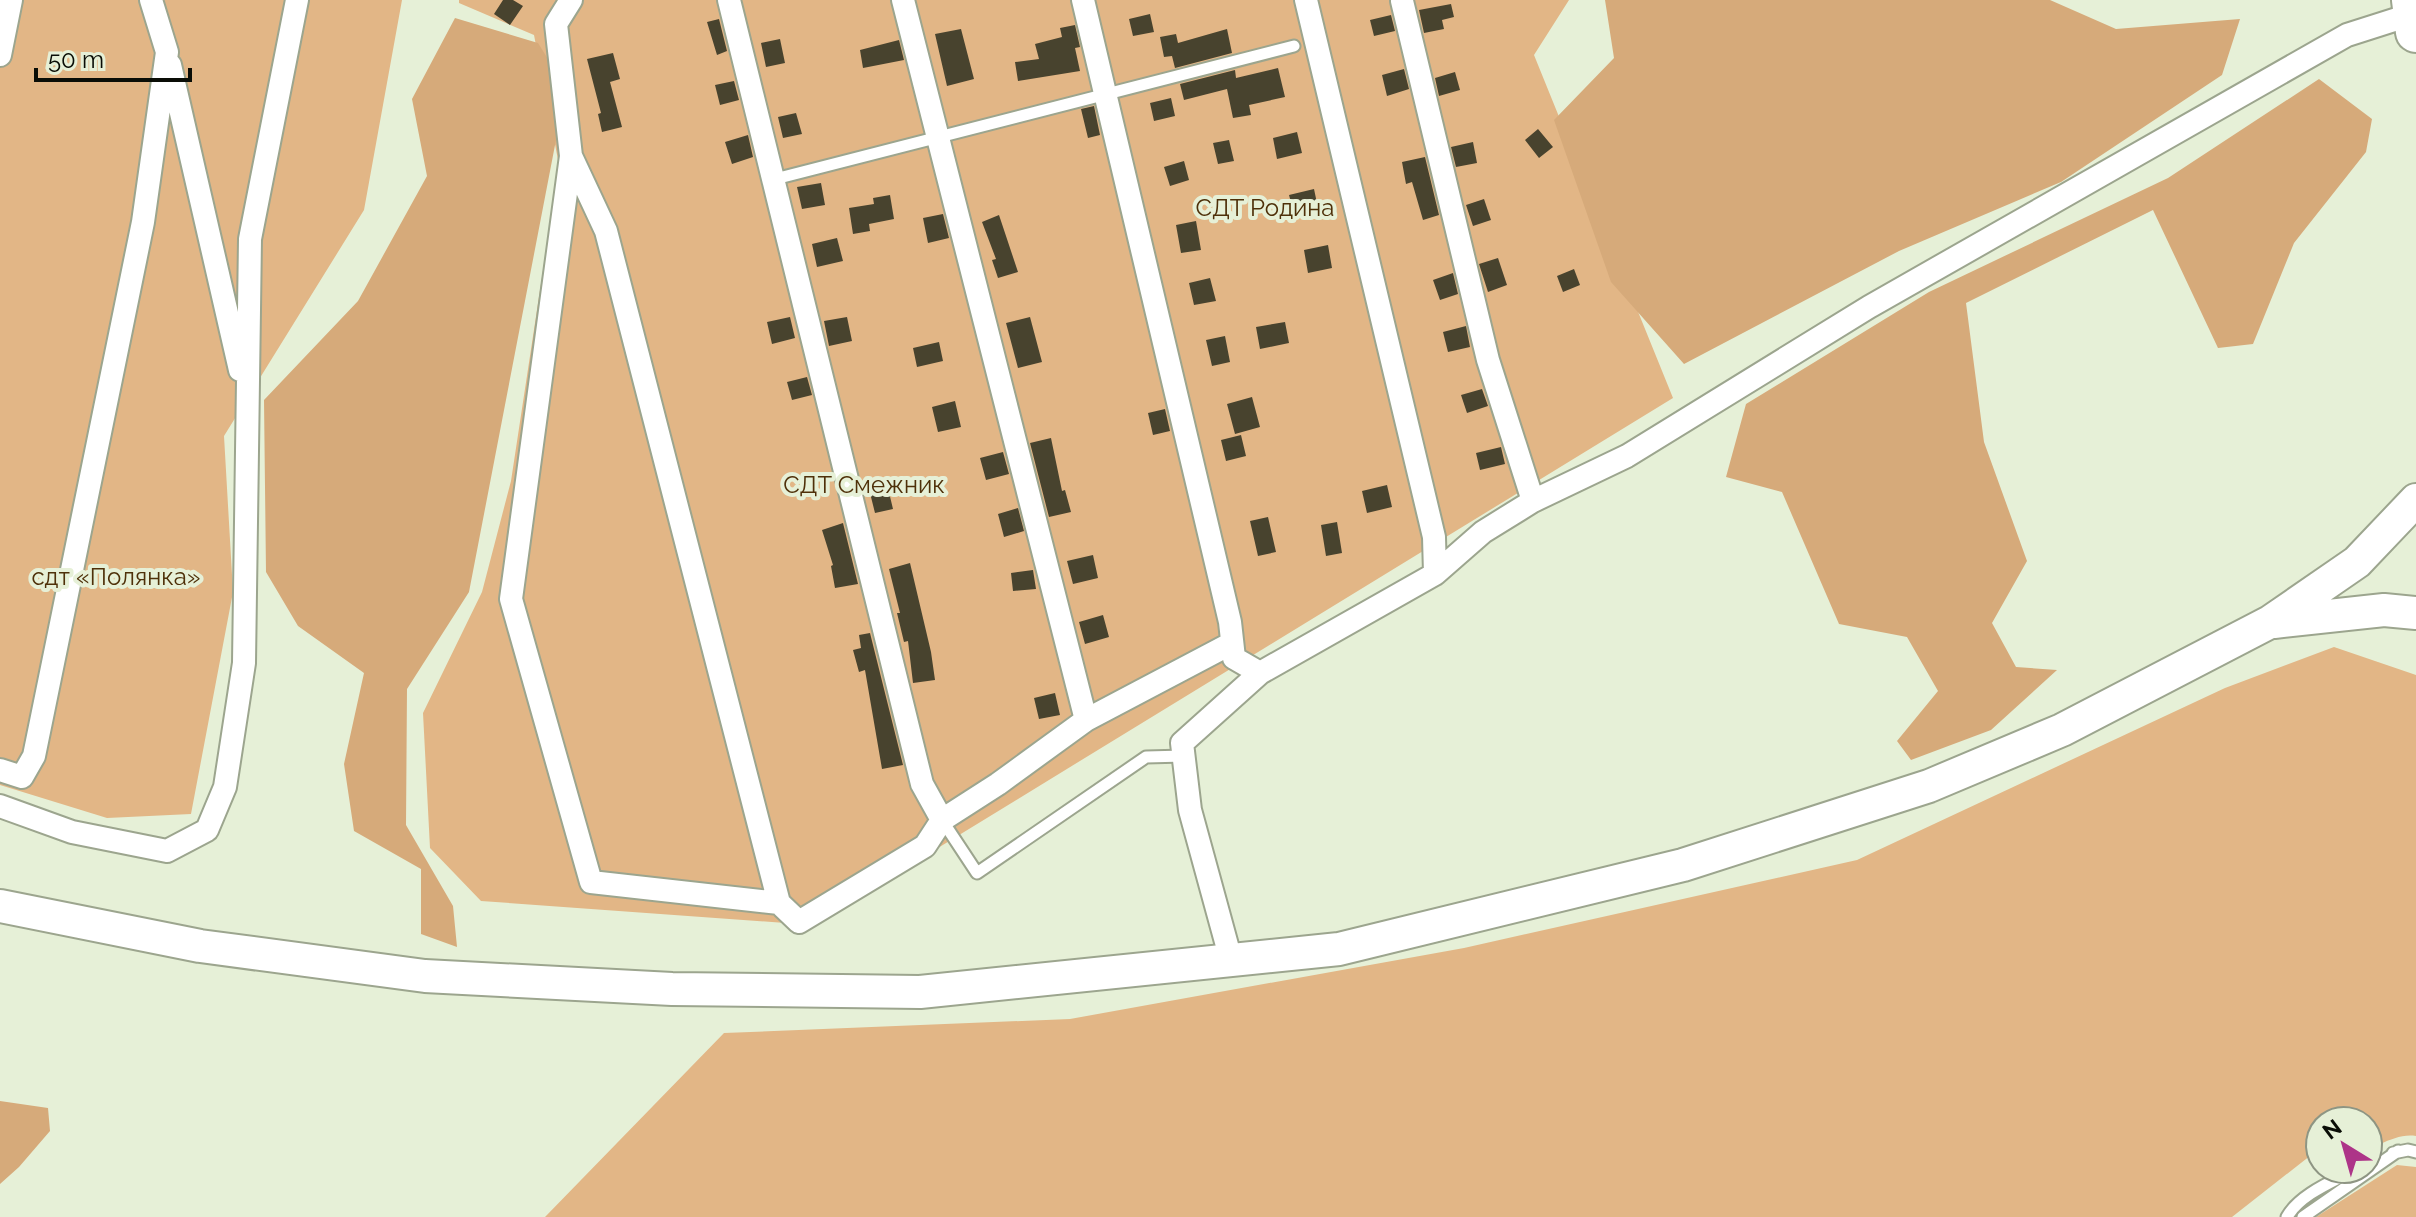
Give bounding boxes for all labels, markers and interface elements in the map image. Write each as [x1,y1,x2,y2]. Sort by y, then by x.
scale bar [36,32,190,82]
text: 50 m [48,45,104,74]
park label: СДТ Родина [1196,193,1334,222]
park label: СДТ Смежник [783,470,945,499]
park label: сдт «Полянка» [31,562,201,591]
north arrow [2304,1105,2384,1185]
text: N [2317,1114,2346,1144]

